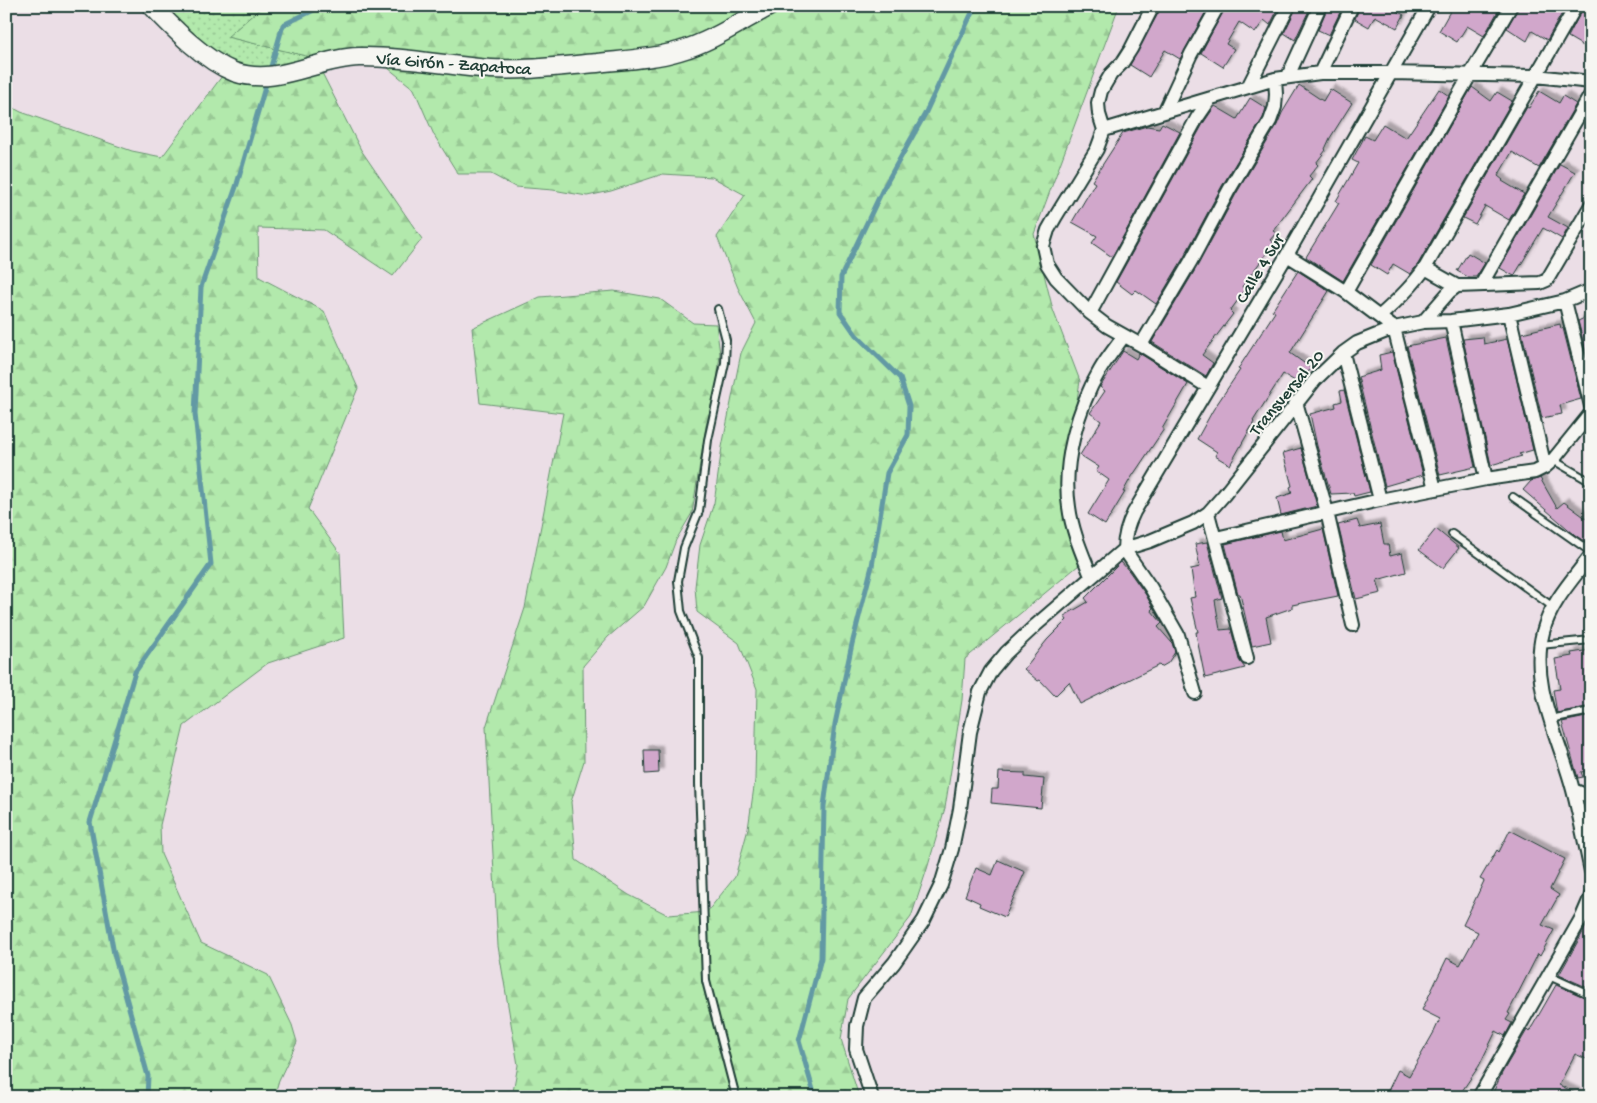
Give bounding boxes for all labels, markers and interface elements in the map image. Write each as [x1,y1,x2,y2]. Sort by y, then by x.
street label: Vía Girón - Zapatoca [375,50,533,81]
street label: Calle 4 Sur [1232,229,1291,308]
street label: Transversal 20 [1245,346,1330,442]

